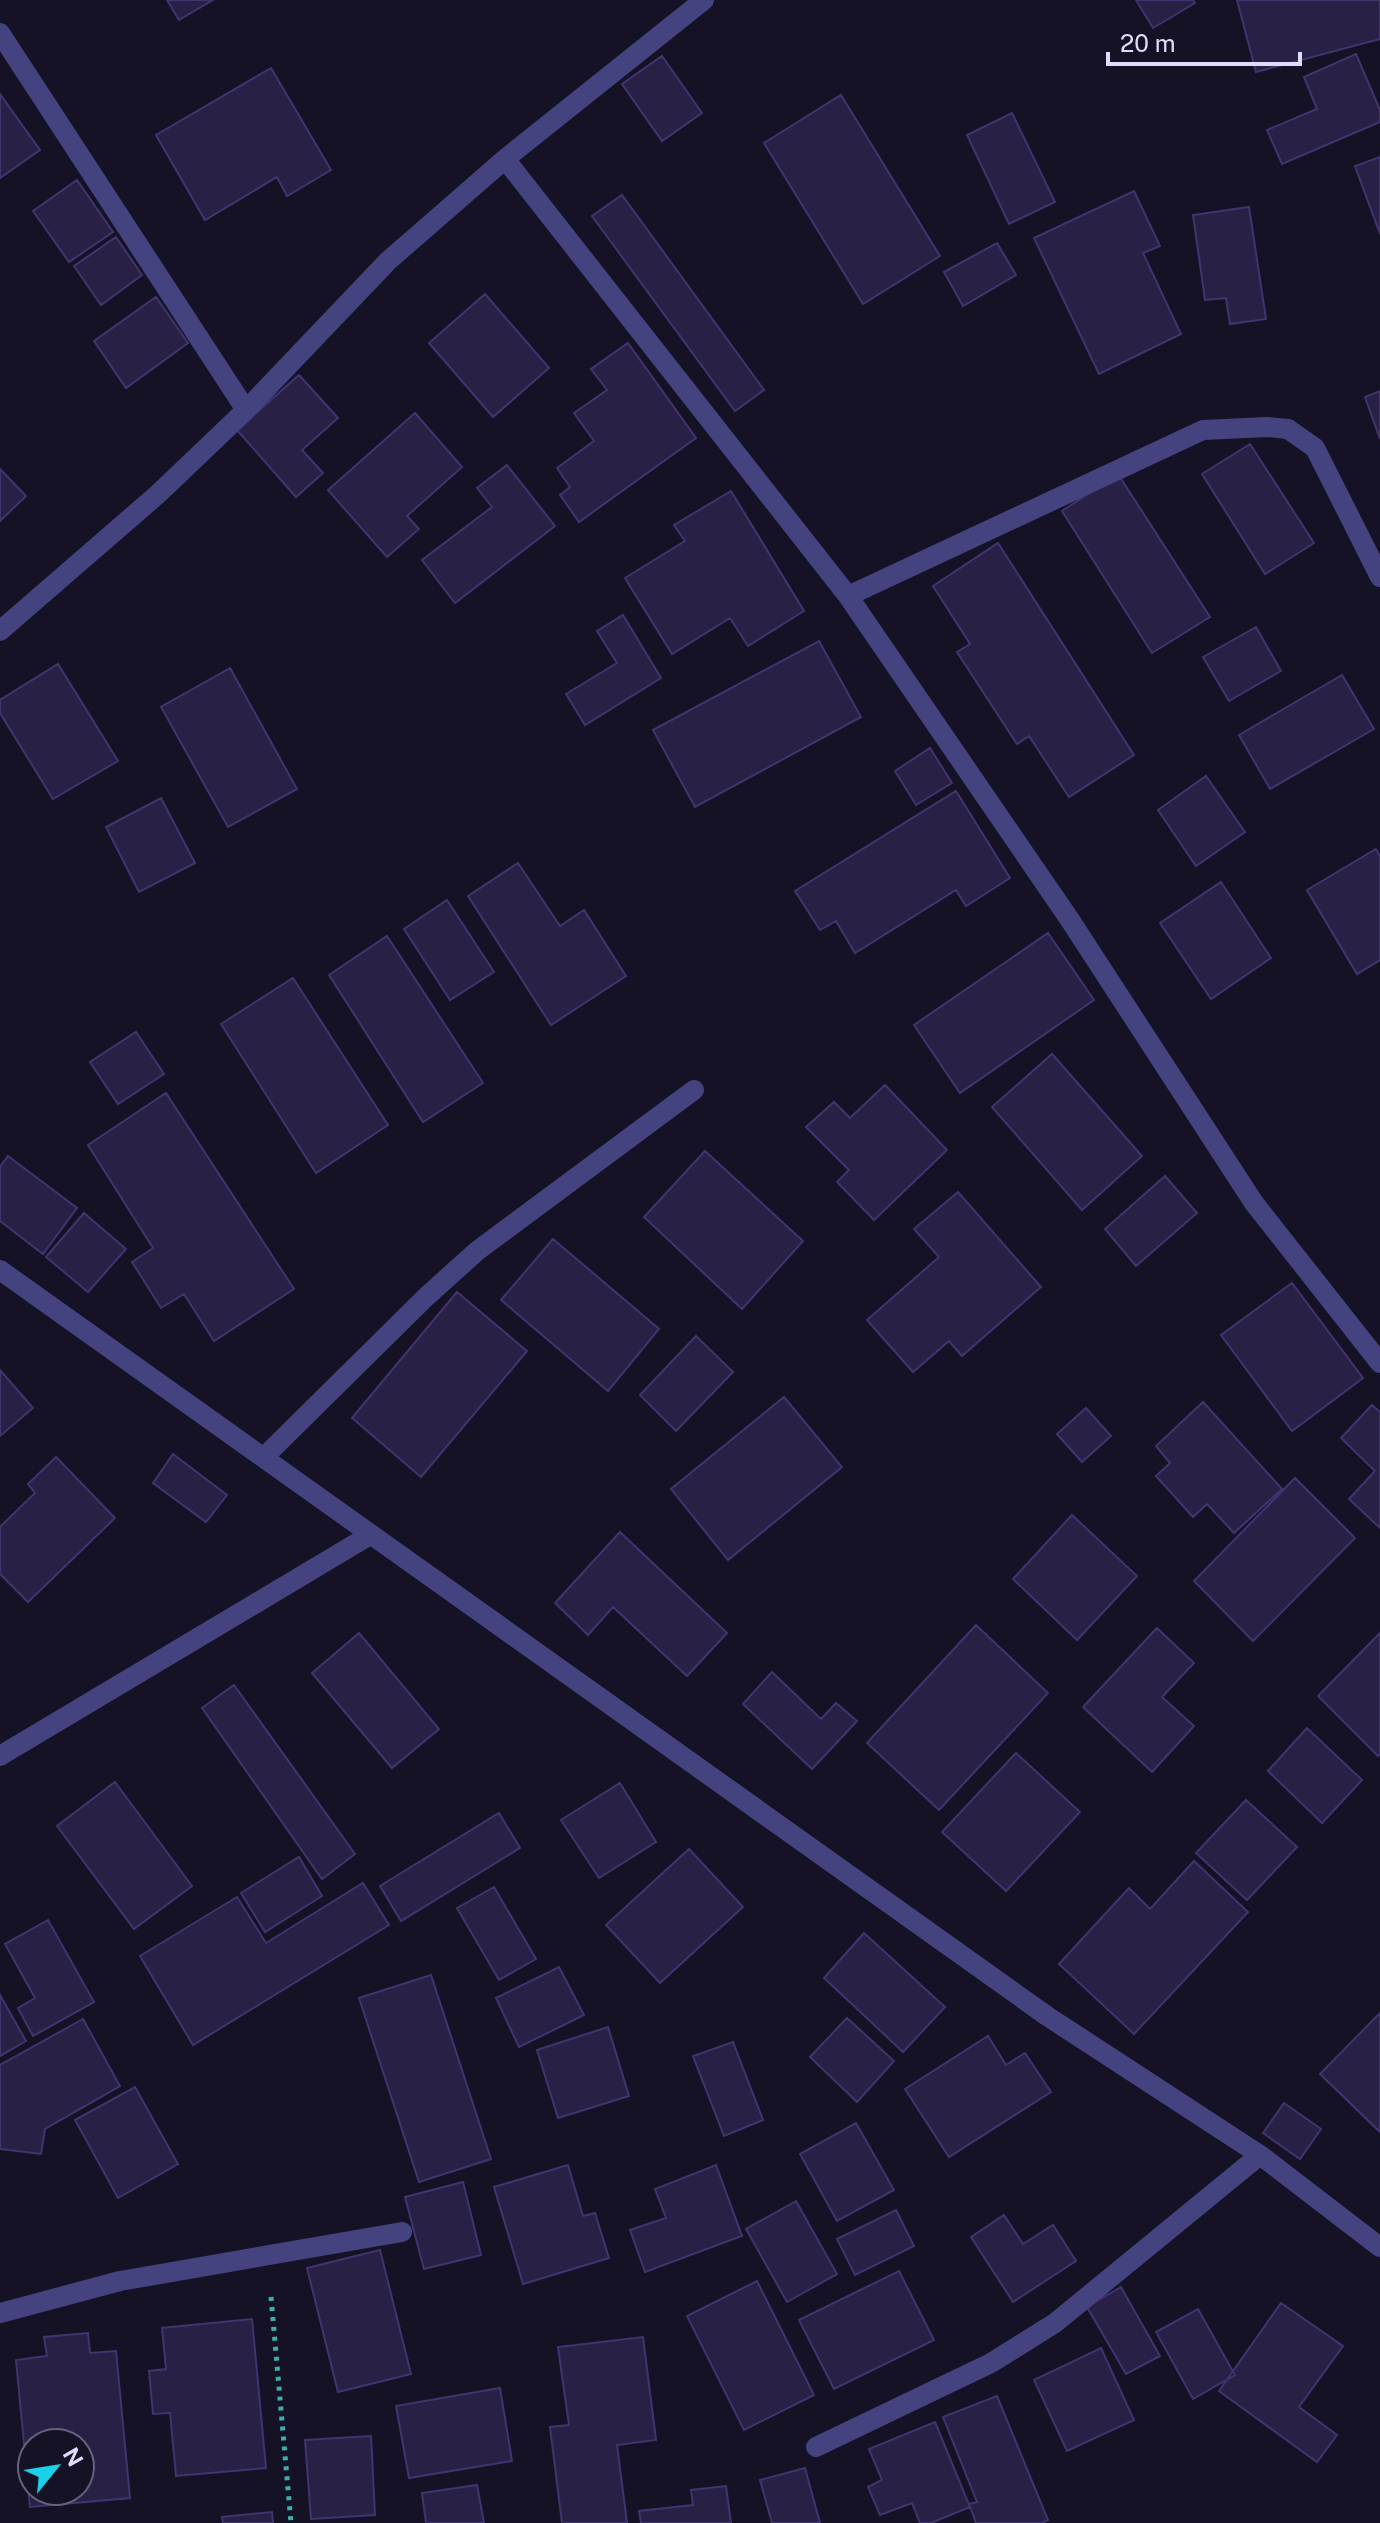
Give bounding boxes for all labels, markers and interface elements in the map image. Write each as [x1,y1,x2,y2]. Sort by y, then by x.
scale bar [1108,16,1300,66]
text: 20 m [1120,29,1176,57]
north arrow [16,2427,96,2507]
text: N [58,2443,89,2471]

